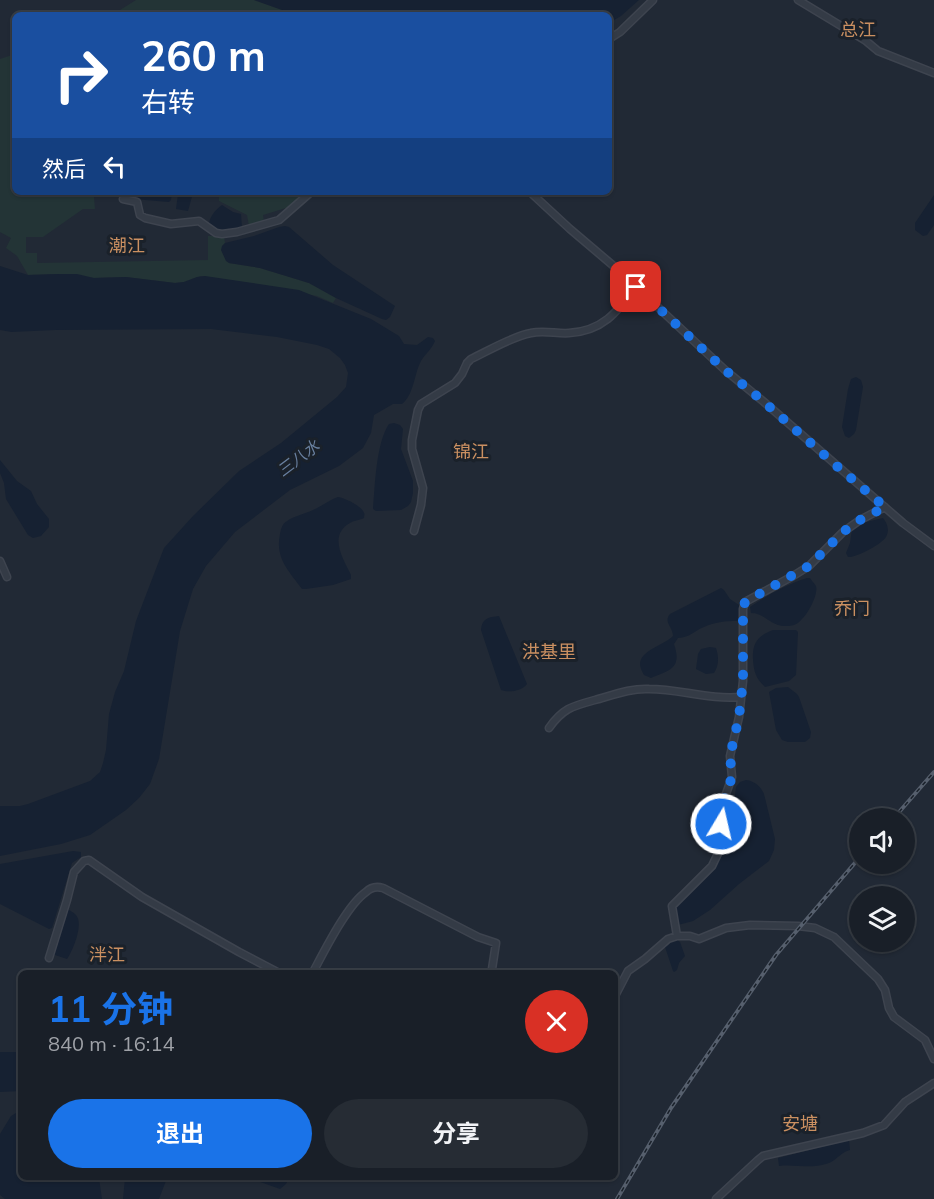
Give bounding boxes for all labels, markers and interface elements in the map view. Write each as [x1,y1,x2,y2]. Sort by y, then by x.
district label: 总江 [840,18,876,41]
text: 260 m [141,29,266,82]
icon: right [42,36,120,114]
text: 右转 [141,85,195,119]
icon: left [98,150,131,183]
text: 然后 [42,155,86,183]
district label: 潮江 [109,234,145,257]
pin [610,261,661,312]
icon: arrive [619,270,652,303]
water label: 三八水 [273,435,324,480]
district label: 锦江 [453,440,489,463]
district label: 乔门 [834,597,870,620]
district label: 洪基里 [522,640,576,663]
position arrow [689,792,753,856]
map controls [849,808,915,952]
button: sound [849,808,915,874]
button: layers [849,886,915,952]
district label: 泮江 [89,943,125,966]
text: 11 分钟 [48,986,173,1031]
button: close [525,990,588,1053]
text: 840 m · 16:14 [48,1031,174,1056]
button: 退出 [48,1099,312,1168]
button: 分享 [324,1099,588,1168]
district label: 安塘 [782,1112,818,1135]

